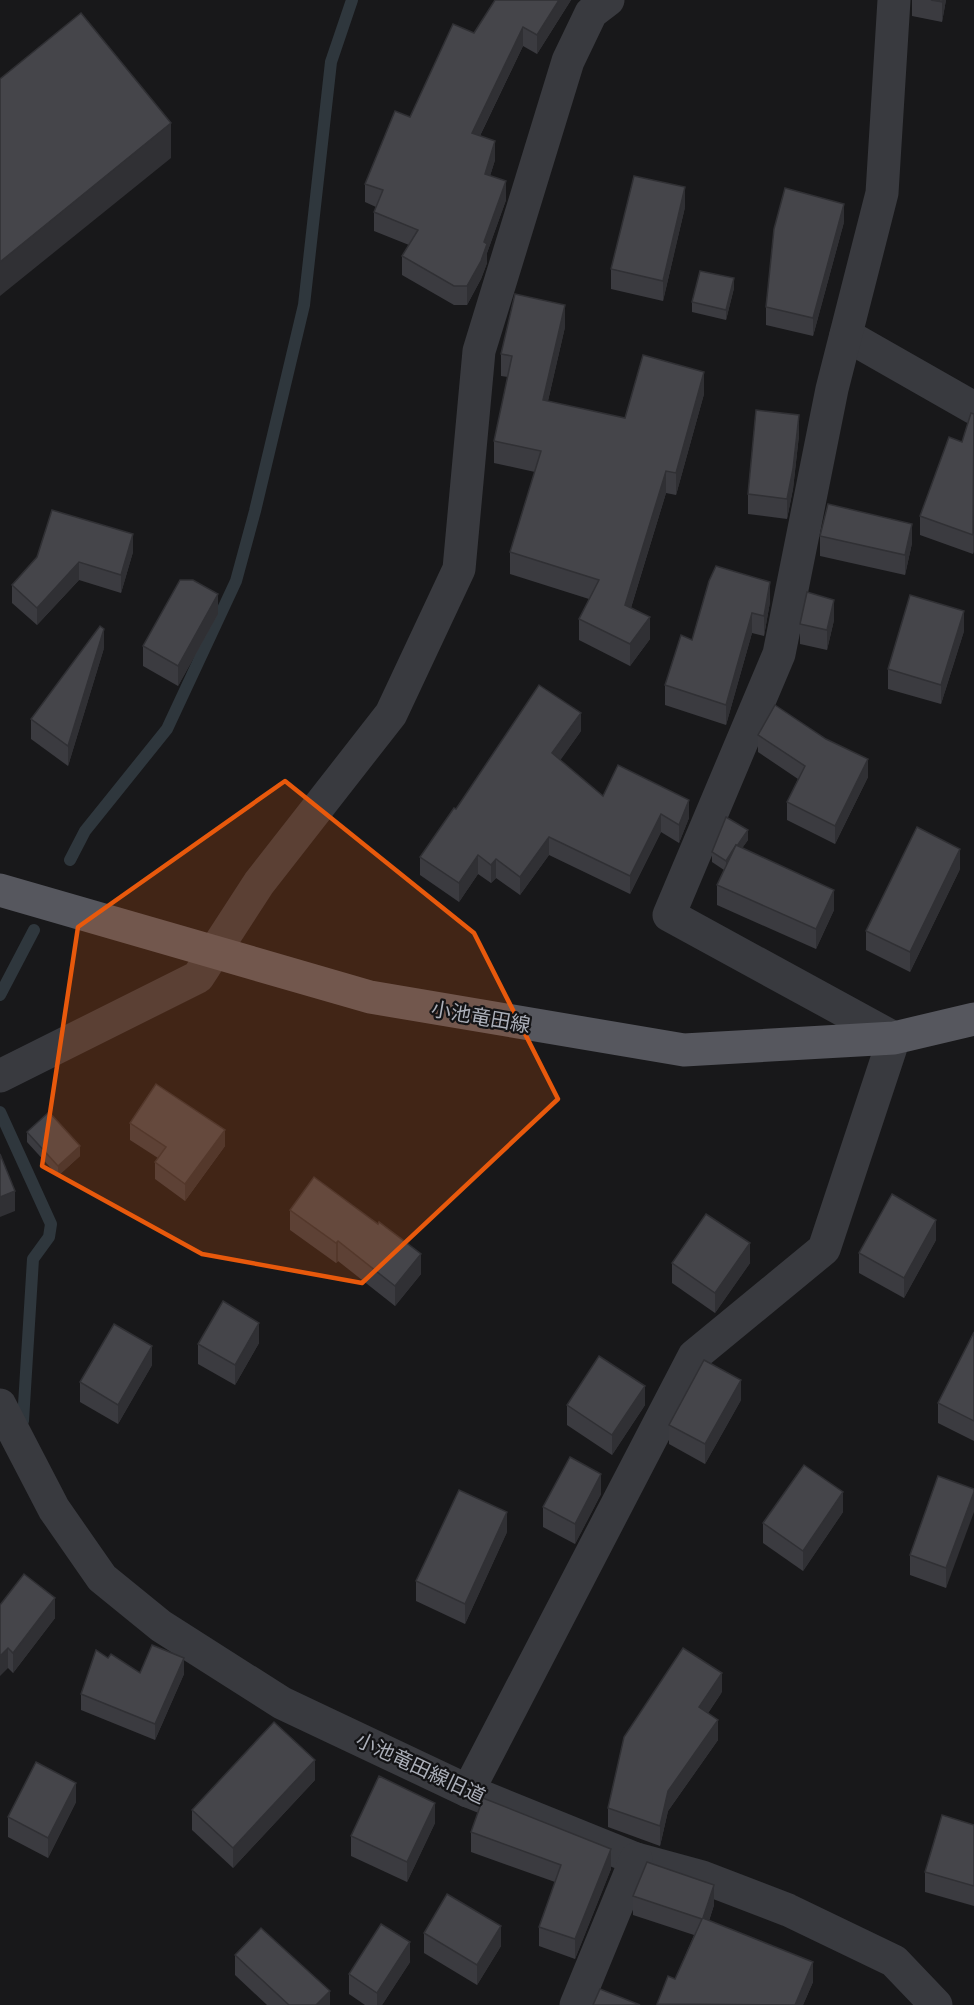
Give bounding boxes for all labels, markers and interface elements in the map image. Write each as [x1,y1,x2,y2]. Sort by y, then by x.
street label: 小池竜田線 [430,995,532,1037]
street label: 小池竜田線旧道 [352,1727,490,1807]

